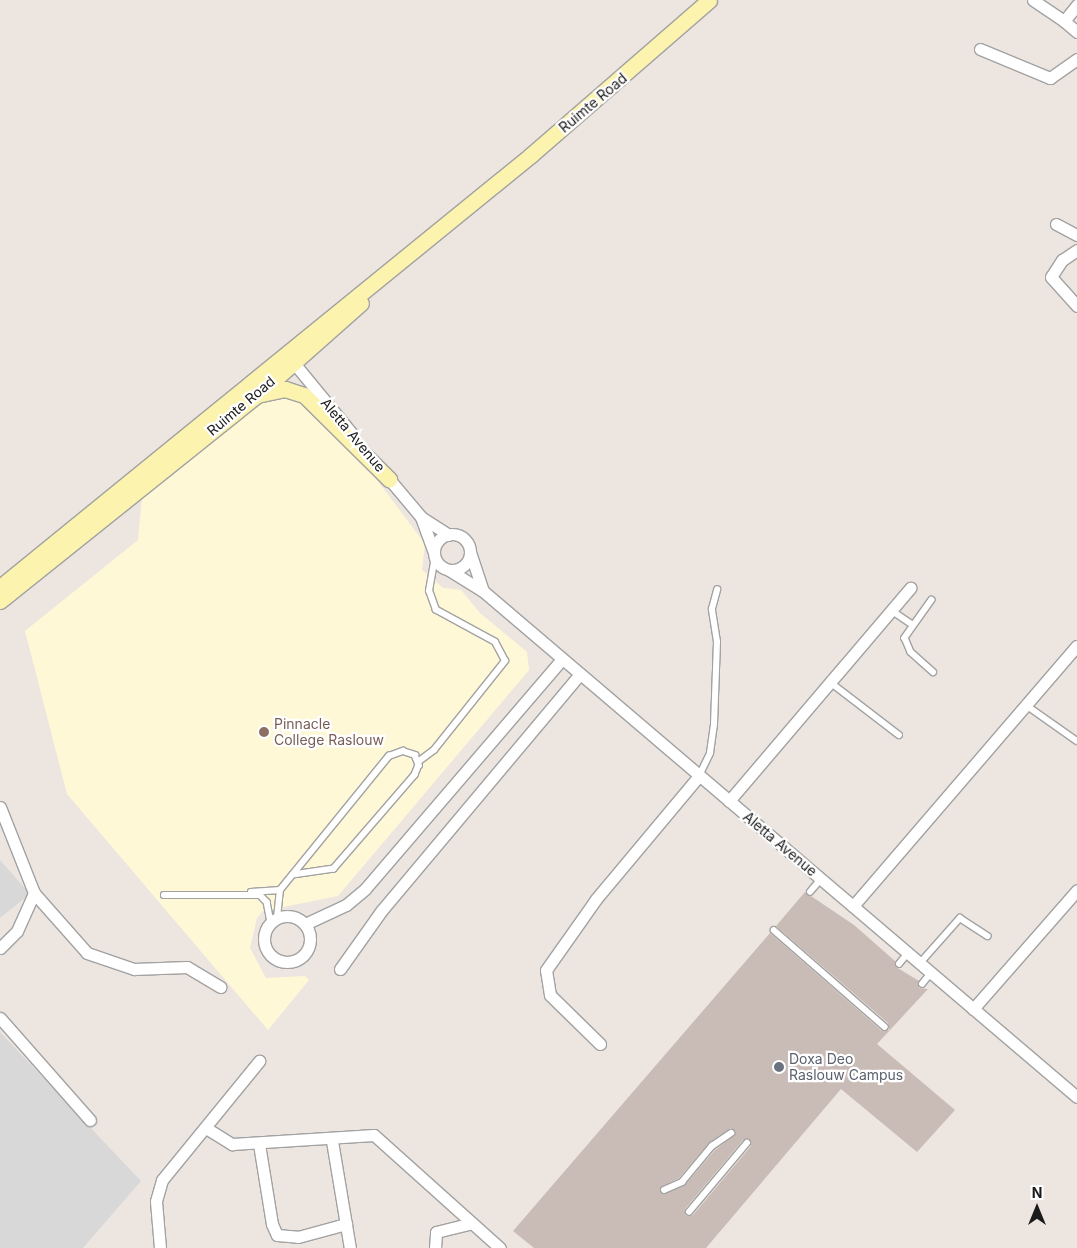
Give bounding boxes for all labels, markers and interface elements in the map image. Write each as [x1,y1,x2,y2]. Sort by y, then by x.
street label: Ruimte Road [556,70,630,136]
street label: Ruimte Road [204,373,278,439]
street label: Aletta Avenue [317,395,389,475]
place label: Pinnacle College Raslouw [274,716,384,749]
marker: Pinnacle College Raslouw [258,726,270,738]
street label: Aletta Avenue [740,808,820,880]
place label: Doxa Deo Raslouw Campus [789,1051,903,1084]
marker: Doxa Deo Raslouw Campus [773,1061,785,1073]
north arrow [1012,1183,1062,1233]
text: N [1032,1184,1042,1201]

